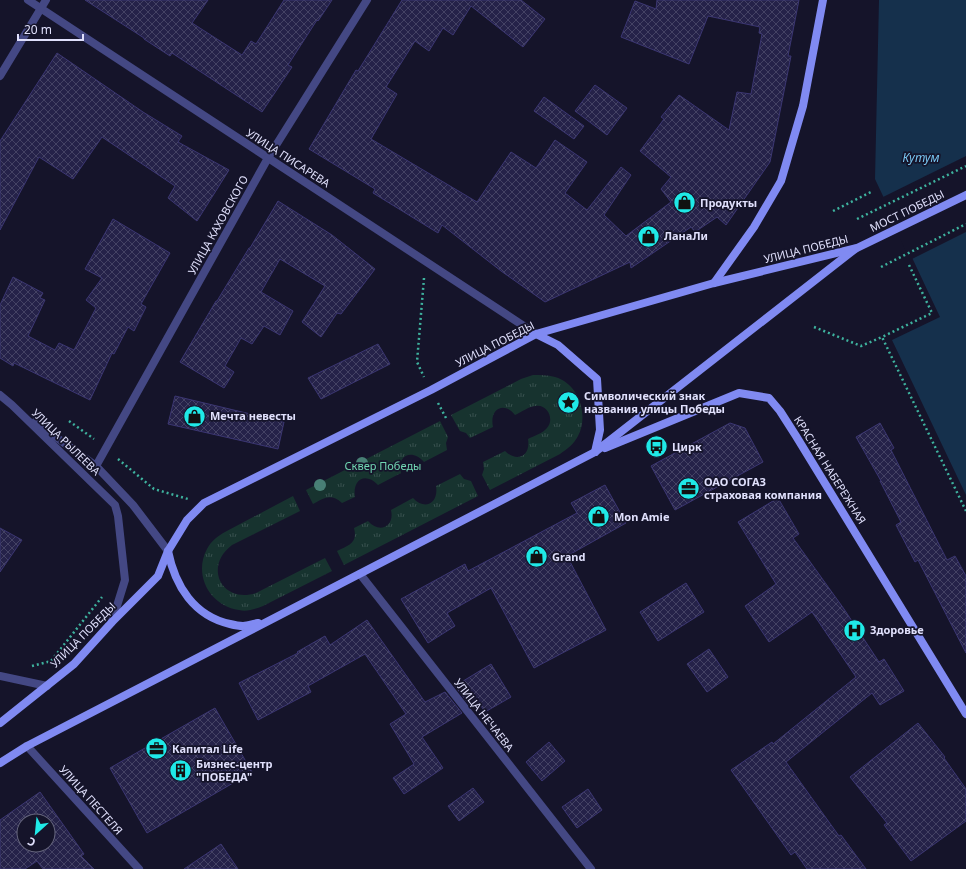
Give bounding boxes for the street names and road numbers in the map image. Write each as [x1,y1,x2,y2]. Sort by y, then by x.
street label: УЛИЦА ПИСАРЕВА [243,125,334,191]
street label: УЛИЦА КАХОВСКОГО [184,172,251,277]
street label: МОСТ ПОБЕДЫ [867,186,946,235]
street label: УЛИЦА ПОБЕДЫ [762,231,850,266]
street label: УЛИЦА ПОБЕДЫ [453,317,537,370]
street label: УЛИЦА РЫЛЕЕВА [29,405,105,479]
street label: КРАСНАЯ НАБЕРЕЖНАЯ [791,413,870,527]
street label: УЛИЦА ПОБЕДЫ [47,599,119,671]
street label: УЛИЦА НЕЧАЕВА [451,675,518,755]
street label: УЛИЦА ПЕСТЕЛЯ [56,762,126,837]

